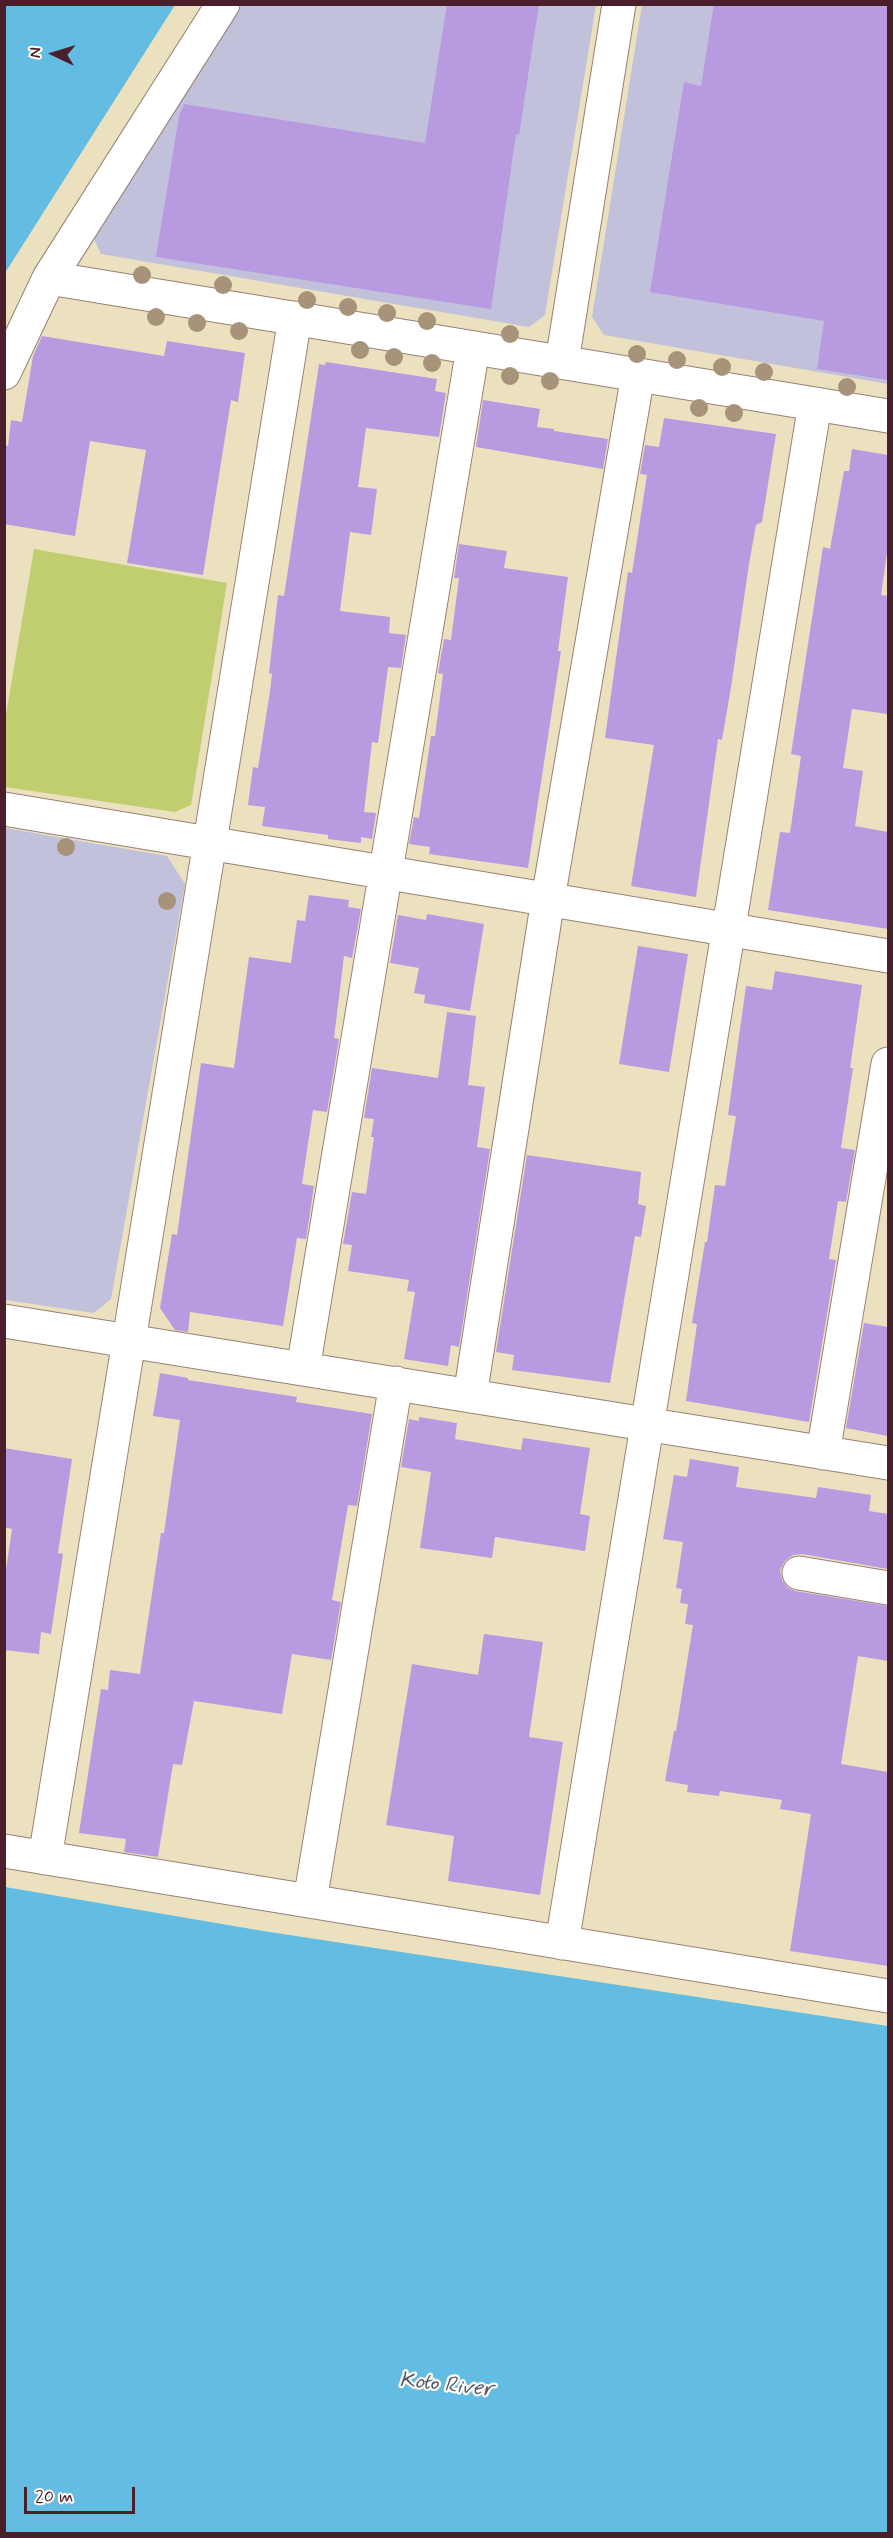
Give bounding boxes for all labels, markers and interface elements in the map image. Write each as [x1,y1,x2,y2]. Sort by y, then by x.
north arrow [24,24,84,84]
text: N [25,47,46,59]
water label: Koto River [398,2368,494,2404]
scale bar [27,2475,138,2513]
text: 20 m [35,2485,73,2509]

